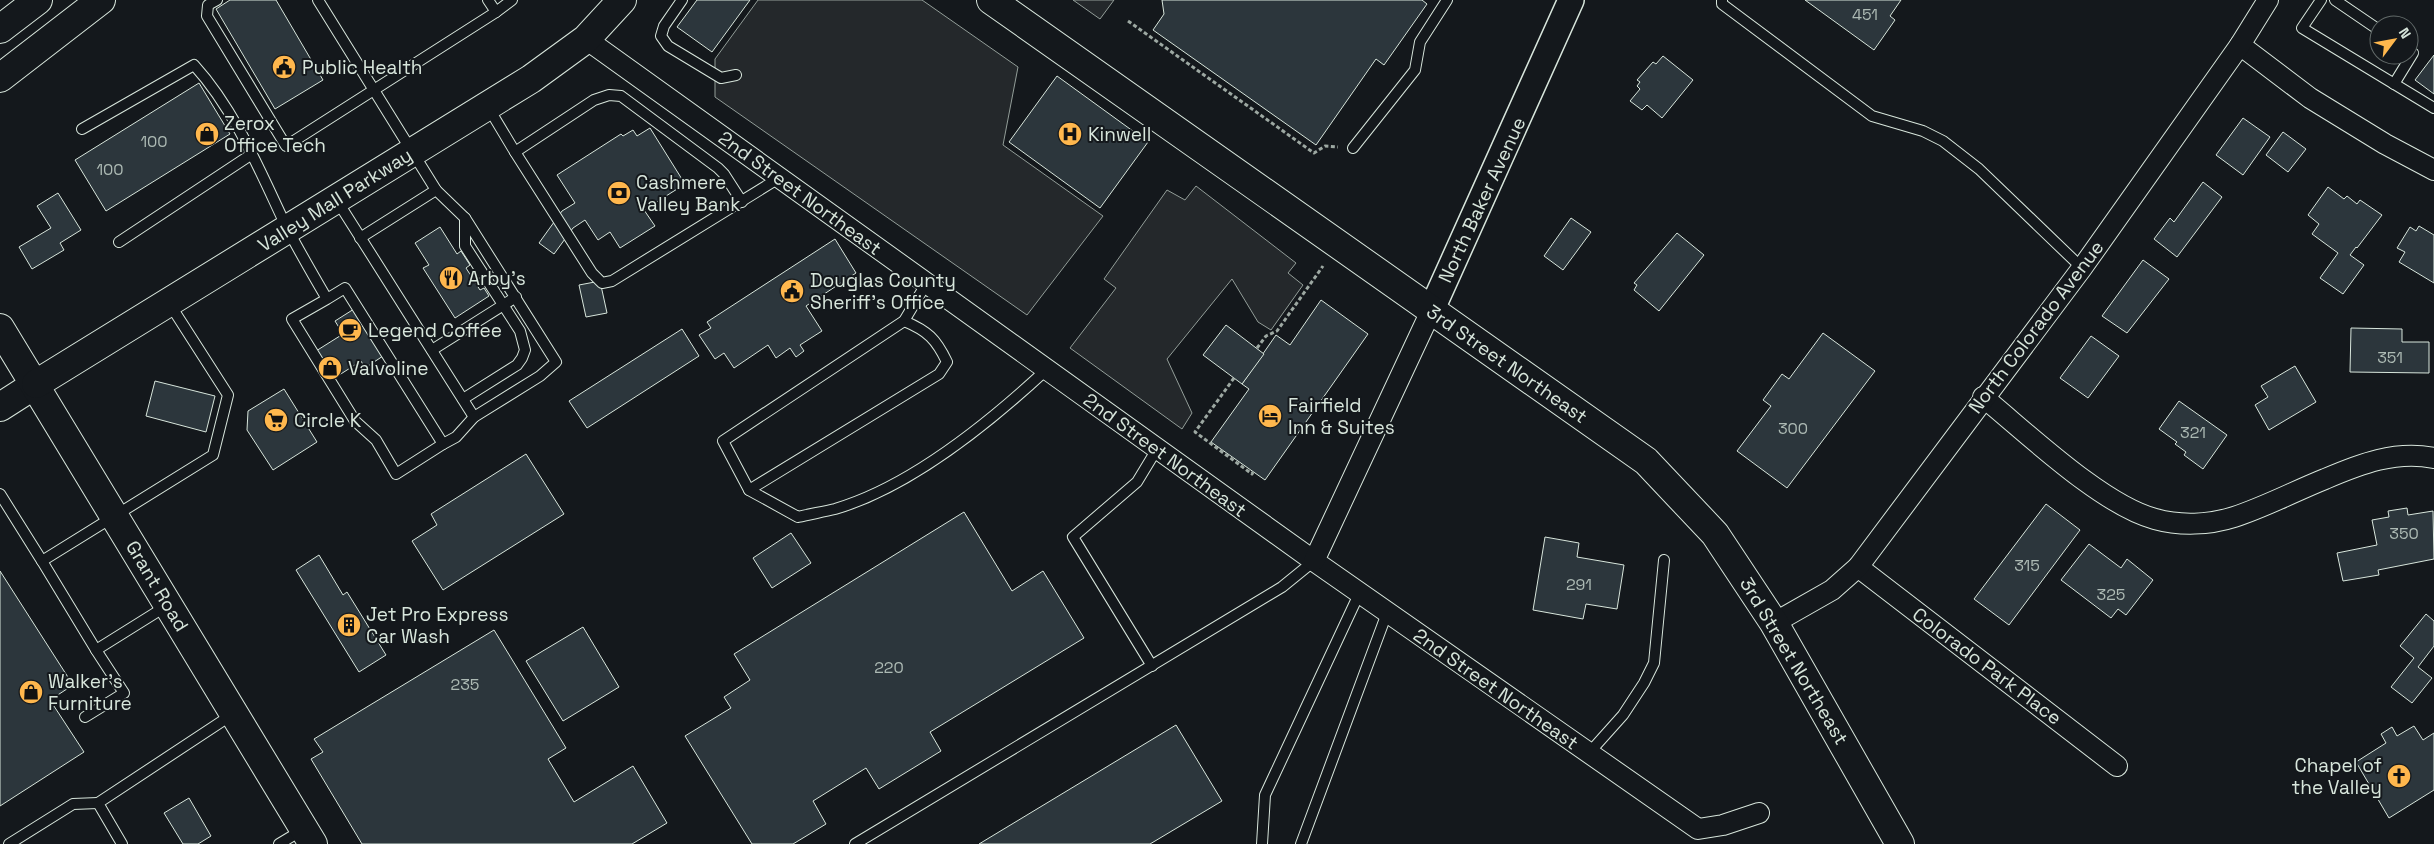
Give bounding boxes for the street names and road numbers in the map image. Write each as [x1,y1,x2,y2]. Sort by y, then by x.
street label: North Baker Avenue [1433,113,1531,287]
street label: 2nd Street Northeast [713,125,887,261]
street label: Valley Mall Parkway [253,142,417,258]
street label: North Colorado Avenue [1963,235,2109,419]
street label: 3rd Street Northeast [1422,299,1592,429]
street label: 2nd Street Northeast [1078,387,1252,523]
street label: Grant Road [120,536,194,636]
street label: 3rd Street Northeast [1734,573,1854,749]
street label: Colorado Park Place [1907,602,2067,730]
street label: 2nd Street Northeast [1409,623,1583,755]

